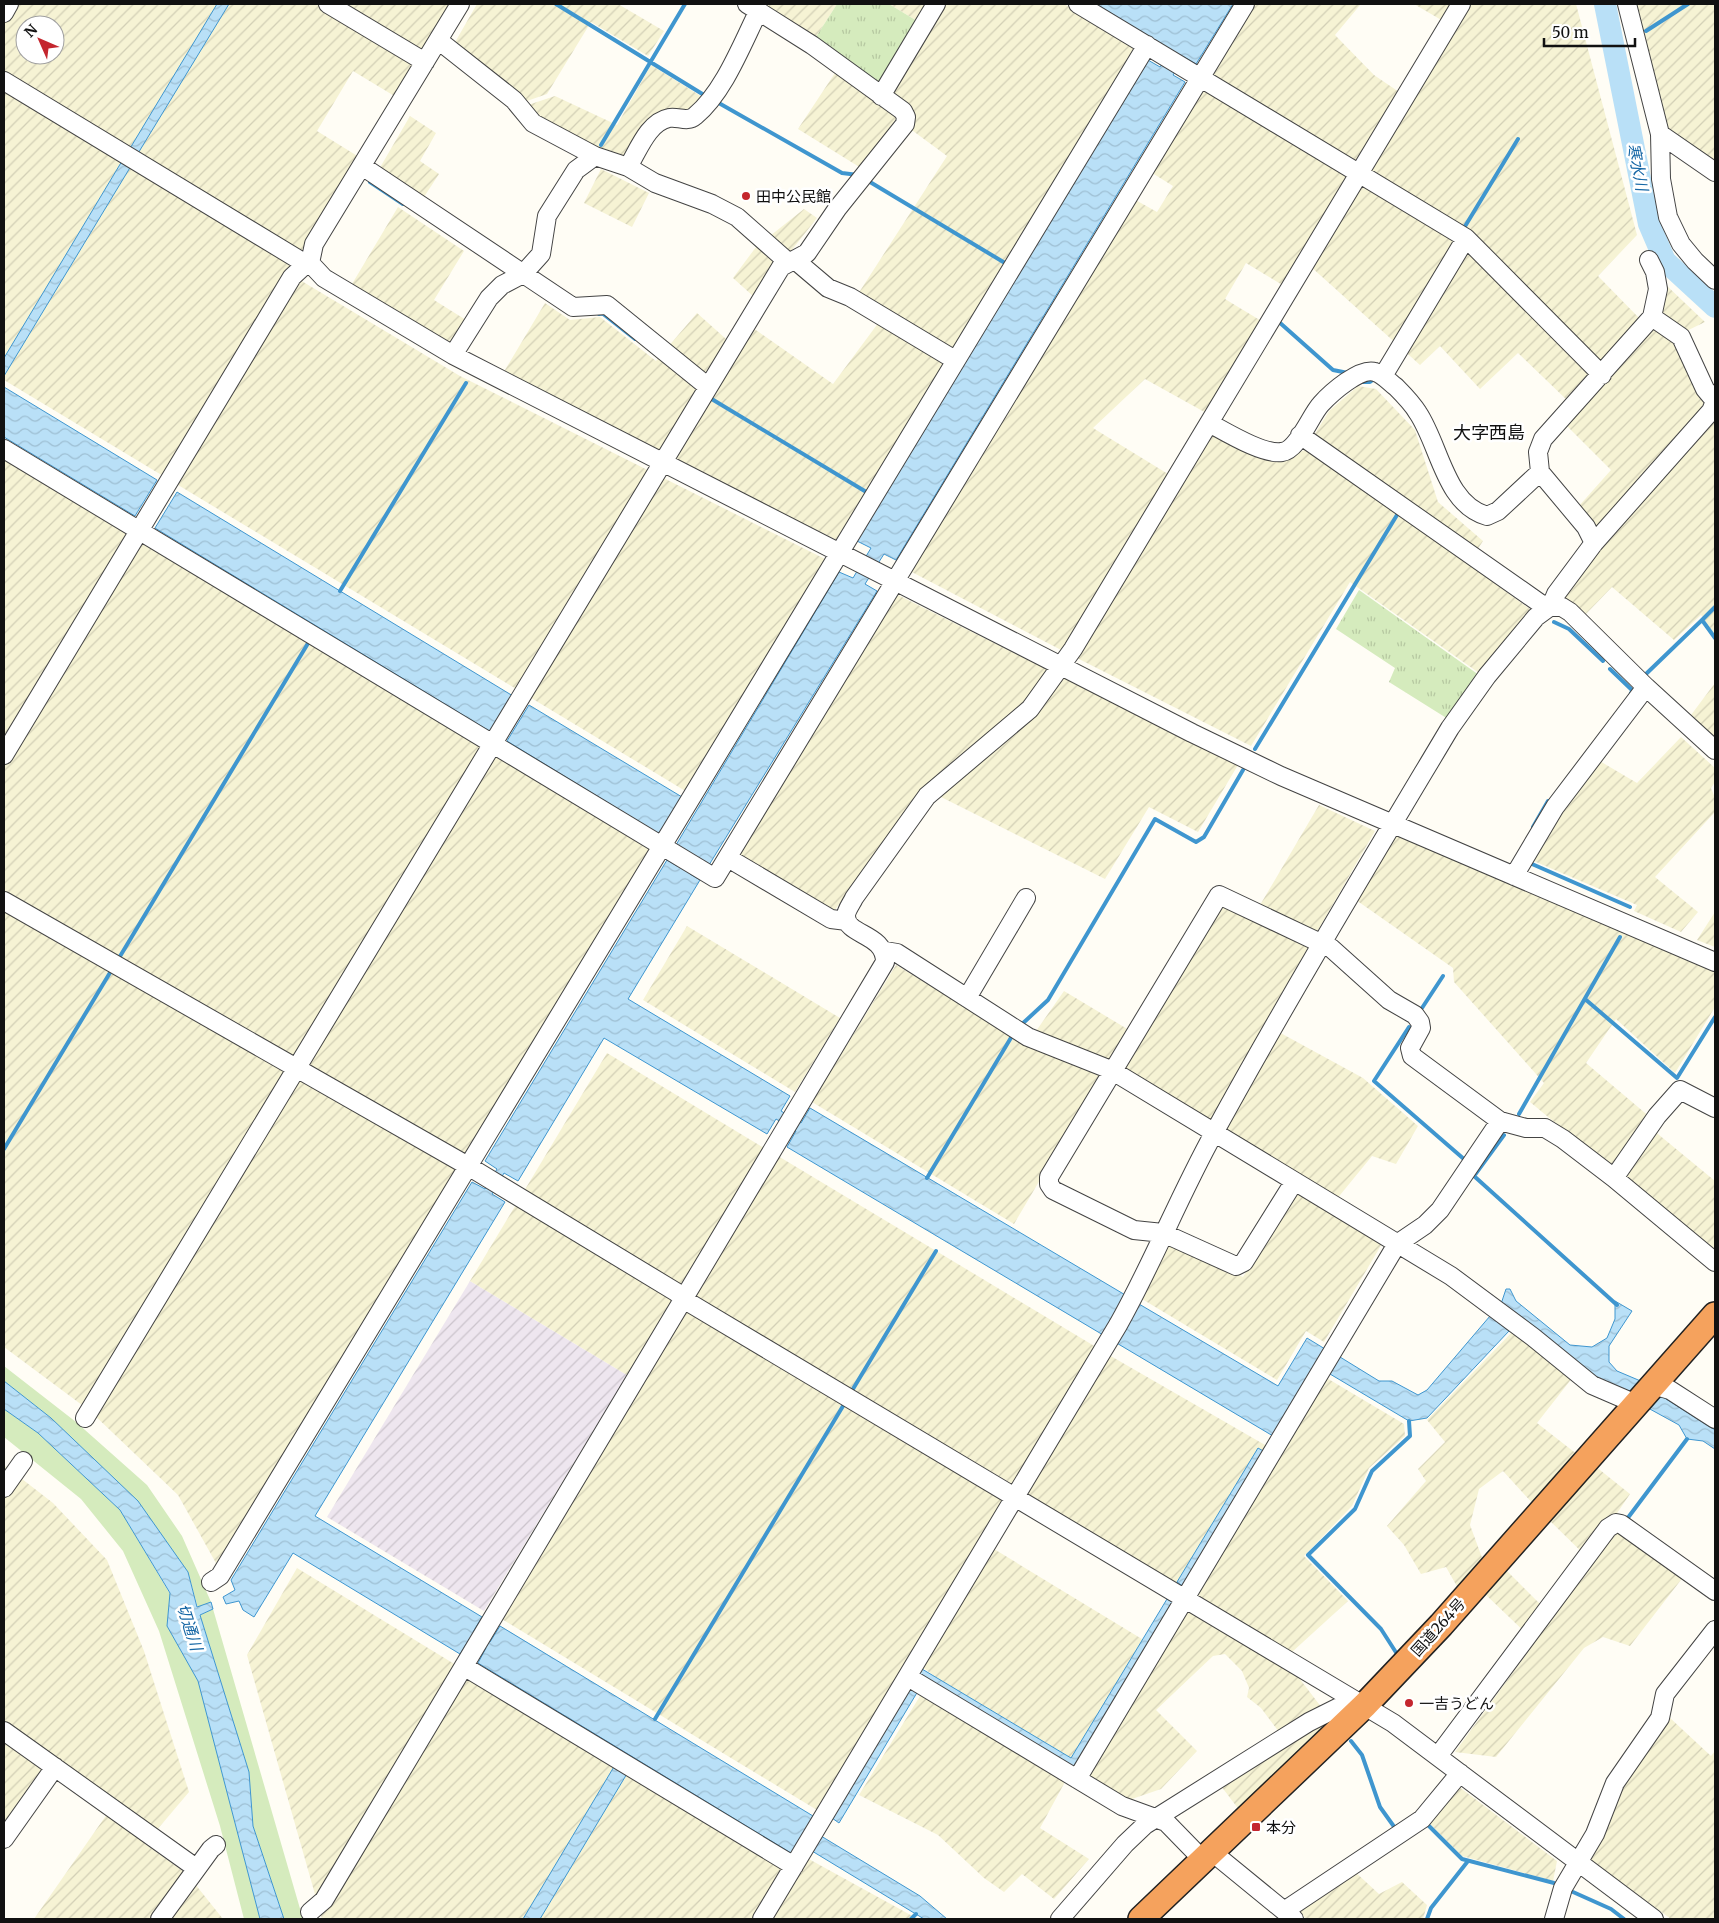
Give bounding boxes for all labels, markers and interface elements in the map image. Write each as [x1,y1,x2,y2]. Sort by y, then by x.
north arrow [15,15,65,65]
scale bar [1544,15,1635,47]
text: N [21,21,41,41]
text: 50 m [1552,23,1589,42]
water label: 寒水川 [1624,142,1653,194]
place label: 田中公民館 [756,187,831,206]
marker: 田中公民館 [740,190,752,202]
district label: 大字西島 [1453,421,1525,444]
street label: 国道264号 [1407,1594,1469,1660]
water label: 切通川 [173,1601,208,1655]
place label: 一吉うどん [1419,1694,1494,1713]
marker: 一吉うどん [1403,1697,1415,1709]
place label: 本分 [1266,1818,1296,1837]
marker: 本分 [1250,1821,1262,1833]

